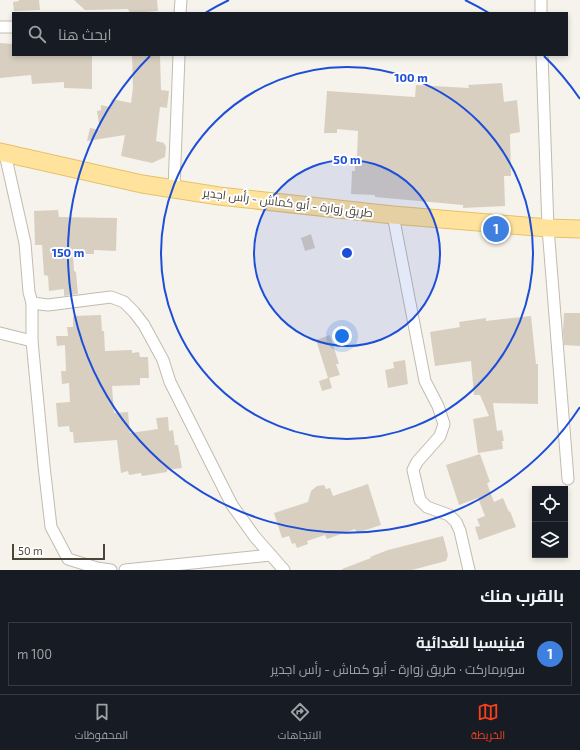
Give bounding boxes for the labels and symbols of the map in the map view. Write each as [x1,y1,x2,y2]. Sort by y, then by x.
text: 100 m [394,70,428,84]
text: 50 m [333,152,361,166]
street label: طريق زوارة - أبو كماش - رأس اجدير [201,185,374,220]
pin: 1 [483,214,509,244]
text: 150 m [52,245,84,259]
centre of rings [340,246,354,260]
your location [332,326,352,346]
scale bar [12,542,105,561]

